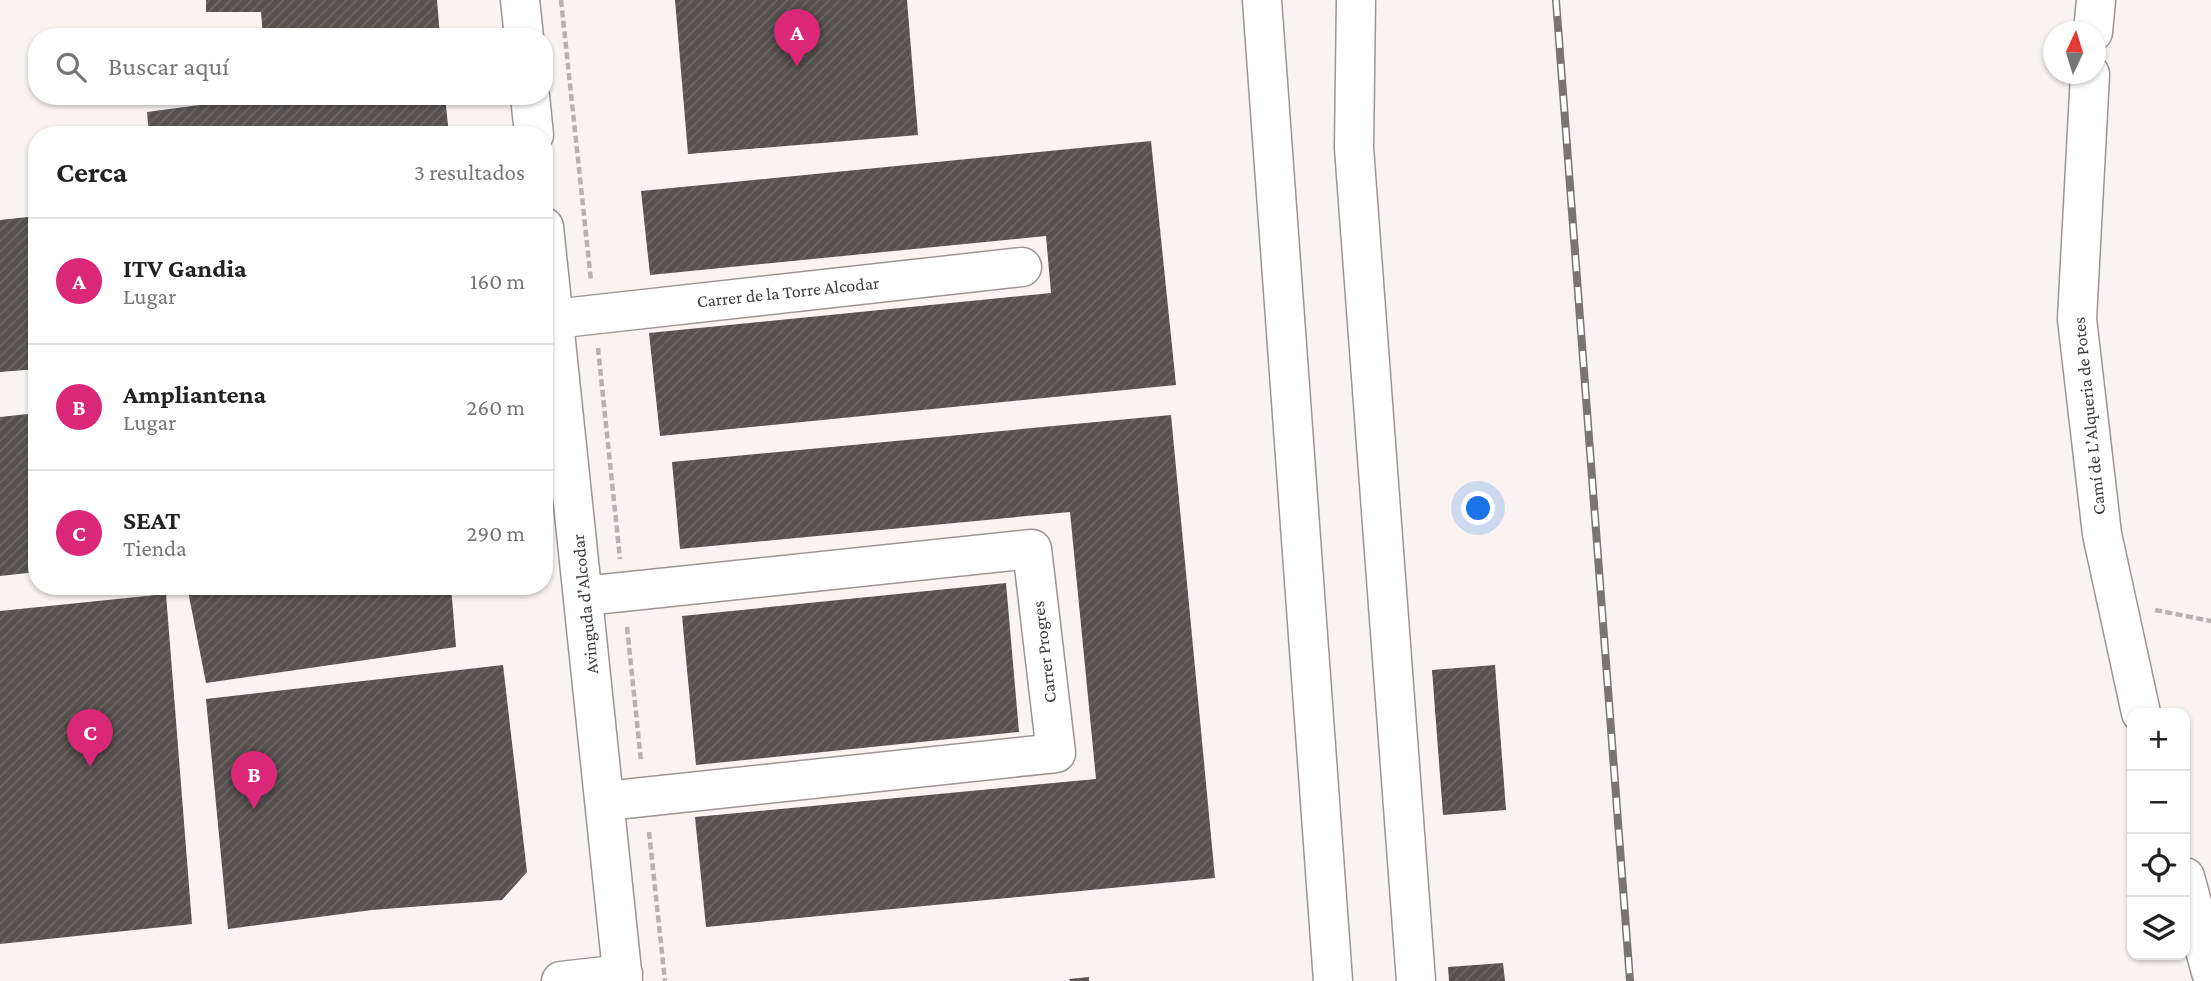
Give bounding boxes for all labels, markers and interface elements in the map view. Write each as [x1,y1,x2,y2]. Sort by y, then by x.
pin: A [774,9,820,67]
north arrow [2043,21,2106,84]
search box [28,28,553,105]
icon: search [52,48,90,86]
text: Buscar aquí [108,52,229,81]
text: Cerca [56,155,127,188]
text: 3 resultados [414,159,525,185]
text: ITV Gandia [123,254,247,283]
text: A [72,268,86,294]
text: 160 m [470,268,525,294]
street label: Carrer de la Torre Alcodar [696,272,881,312]
text: Lugar [123,283,176,309]
street label: Camí de L'Alqueria de Potes [2069,316,2109,516]
text: Ampliantena [123,380,266,409]
text: B [72,394,86,420]
text: 260 m [467,394,525,420]
text: Lugar [123,409,176,435]
your location [1461,491,1495,525]
text: SEAT [123,506,181,535]
text: C [72,520,86,546]
text: 290 m [467,520,525,546]
street label: Avinguda d'Alcodar [568,532,602,675]
text: Tienda [123,535,187,561]
street label: Carrer Progres [1028,600,1060,704]
map controls [2127,708,2190,960]
button: + [2127,708,2190,771]
pin: C [67,709,113,767]
pin: B [231,751,277,809]
button: − [2127,771,2190,834]
button: locate [2127,834,2190,897]
button: layers [2127,897,2190,960]

